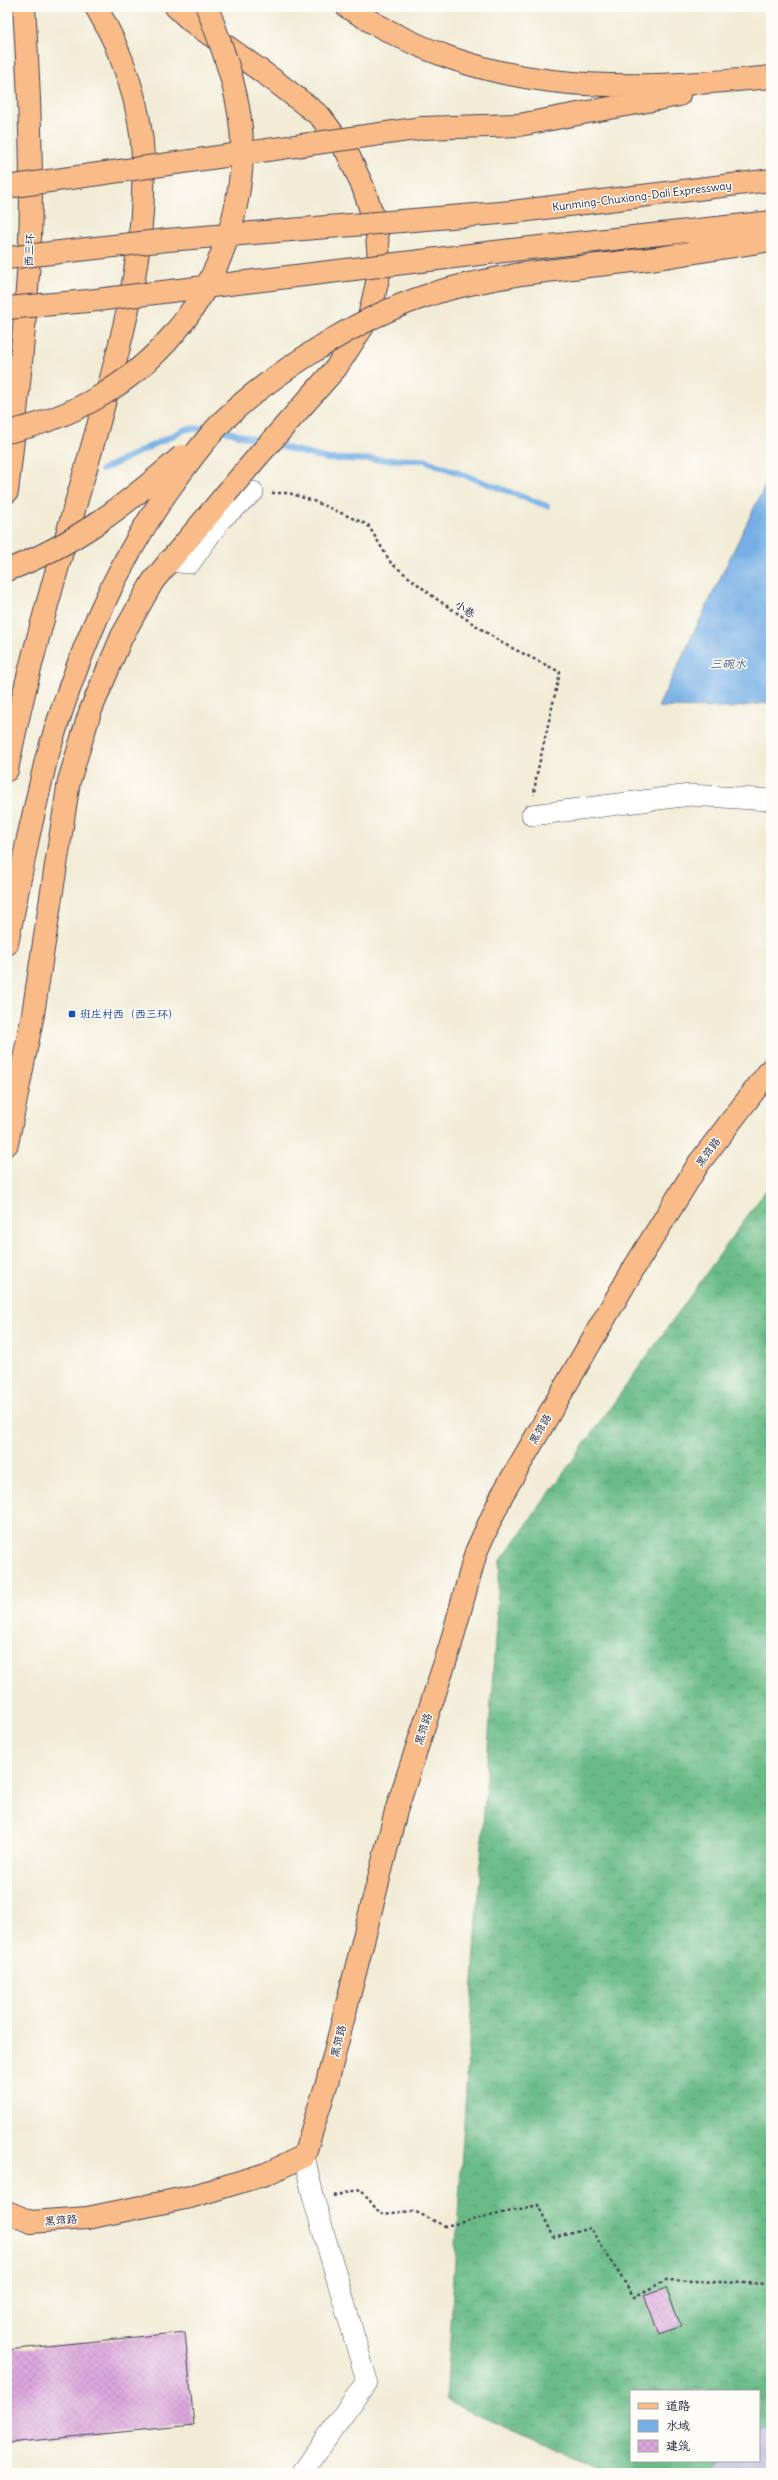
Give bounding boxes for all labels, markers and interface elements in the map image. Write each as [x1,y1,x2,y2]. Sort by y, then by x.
street label: Kunming-Chuxiong-Dali Expressway [551,178,733,214]
street label: 西三环 [21,233,37,267]
street label: 小巷 [452,597,478,621]
water label: 三碗水 [710,656,747,671]
place label: 班庄村西（西三环） [80,1007,179,1021]
marker: 班庄村西（西三环） [67,1009,77,1019]
street label: 黑筇路 [693,1135,723,1169]
street label: 黑筇路 [526,1411,554,1447]
street label: 黑筇路 [411,1711,435,1747]
street label: 黑筇路 [327,2023,349,2059]
street label: 黑筇路 [44,2212,78,2228]
legend [630,2390,760,2462]
text: 道路 [666,2398,690,2413]
text: 水域 [666,2418,690,2433]
text: 建筑 [666,2438,690,2453]

